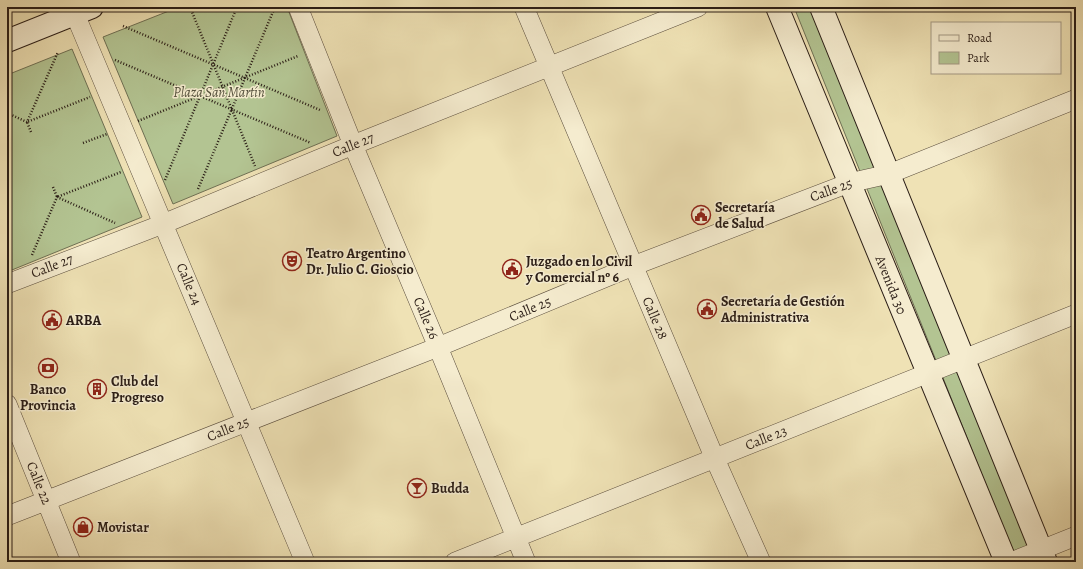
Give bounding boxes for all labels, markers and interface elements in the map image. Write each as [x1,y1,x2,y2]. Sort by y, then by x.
legend [931,22,1061,74]
text: Road [967,30,993,46]
text: Park [967,50,990,66]
park label: Plaza San Martín [173,83,265,102]
street label: Calle 27 [329,128,377,162]
street label: Calle 25 [807,174,855,206]
place label: Secretaría de Salud [715,198,775,233]
public building icon: Secretaría de Salud [690,204,712,226]
place label: Teatro Argentino Dr. Julio C. Gioscio [306,244,414,279]
street label: Calle 27 [28,249,76,283]
theatre icon: Teatro Argentino Dr. Julio C. Gioscio [281,250,303,272]
place label: Juzgado en lo Civil y Comercial nº 6 [525,252,633,287]
street label: Avenida 30 [870,252,911,317]
public building icon: Juzgado en lo Civil y Comercial nº 6 [501,258,523,280]
street label: Calle 24 [172,260,206,308]
street label: Calle 25 [506,292,554,326]
place label: Secretaría de Gestión Administrativa [720,292,845,327]
street label: Calle 26 [409,294,443,342]
street label: Calle 28 [638,294,673,342]
public building icon: Secretaría de Gestión Administrativa [696,298,718,320]
public building icon: ARBA [41,309,63,331]
place label: ARBA [65,311,102,330]
bank icon: Banco Provincia [37,357,59,379]
place label: Club del Progreso [111,372,164,407]
building icon: Club del Progreso [86,378,108,400]
place label: Banco Provincia [20,380,76,415]
street label: Calle 25 [204,412,252,446]
street label: Calle 23 [742,421,790,455]
street label: Calle 22 [22,459,56,507]
bar icon: Budda [406,477,428,499]
place label: Budda [431,479,469,498]
shop icon: Movistar [72,516,94,538]
place label: Movistar [97,518,149,537]

